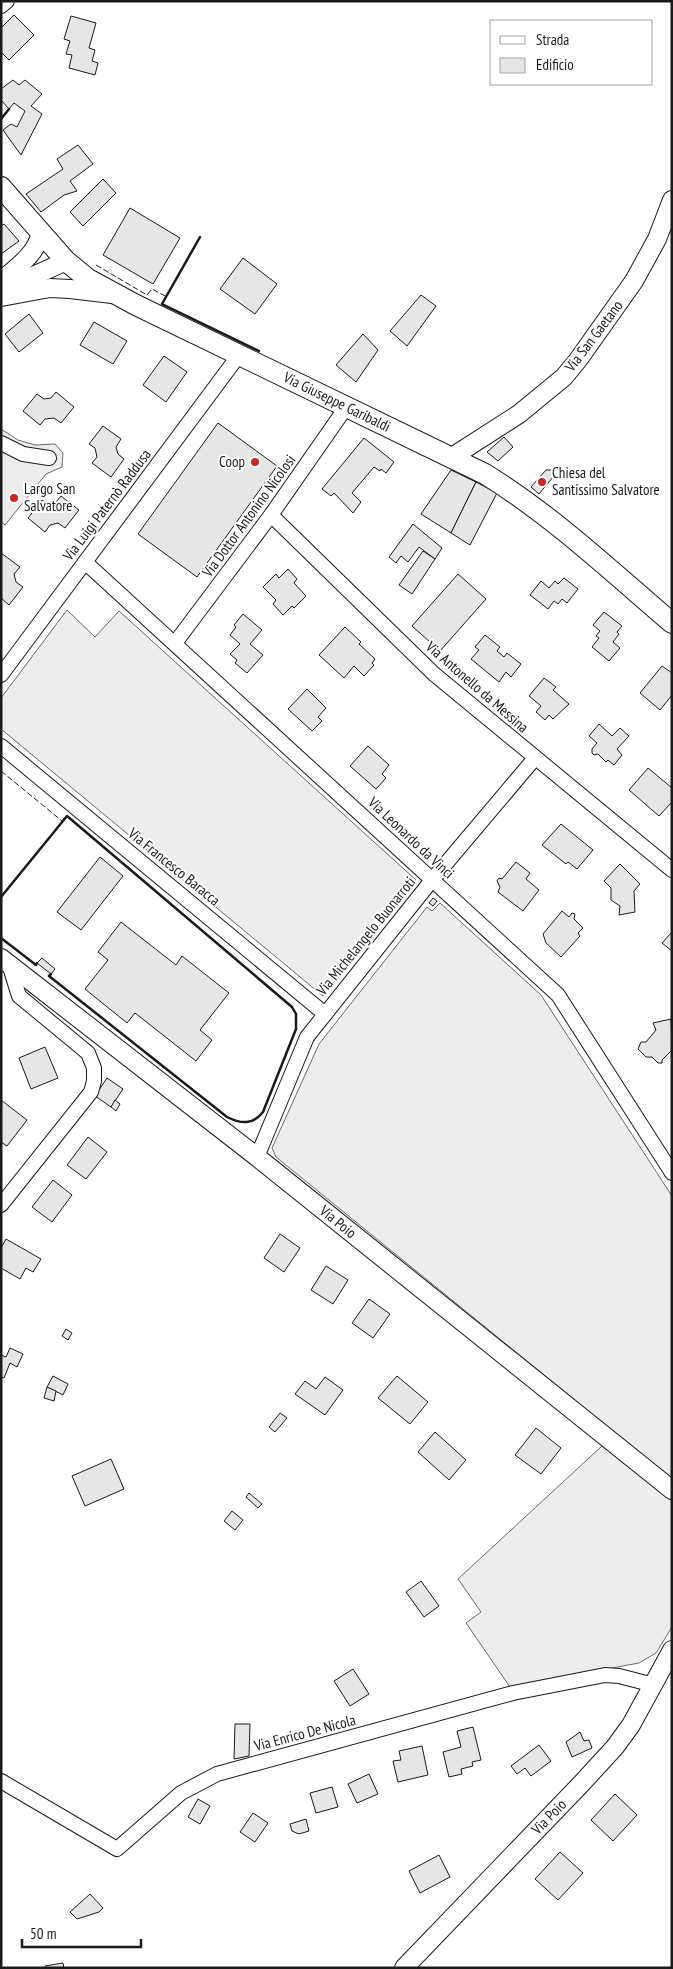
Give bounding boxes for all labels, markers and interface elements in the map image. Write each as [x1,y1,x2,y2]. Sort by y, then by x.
legend [490,20,653,85]
text: Strada [536,30,569,49]
text: Edificio [536,55,574,74]
street label: Via San Gaetano [560,296,627,376]
street label: Via Giuseppe Garibaldi [280,367,394,436]
street label: Via Luigi Paternò Raddusa [58,445,155,565]
street label: Via Dottor Antonino Nicolosi [197,451,299,581]
place label: Coop [219,452,245,471]
marker: Coop [249,456,261,468]
place label: Chiesa del Santissimo Salvatore [552,463,660,499]
marker: Chiesa del Santissimo Salvatore [536,476,548,488]
place label: Largo San Salvatore [24,479,75,515]
marker: Largo San Salvatore [8,492,20,504]
street label: Via Antonello da Messina [421,636,533,736]
street label: Via Leonardo da Vinci [364,792,458,882]
street label: Via Francesco Baracca [124,823,224,910]
street label: Via Michelangelo Buonarroti [311,873,419,1000]
street label: Via Poio [315,1200,361,1242]
street label: Via Enrico De Nicola [251,1710,358,1755]
street label: Via Poio [527,1795,570,1839]
scale bar [22,1916,141,1948]
text: 50 m [30,1924,56,1943]

